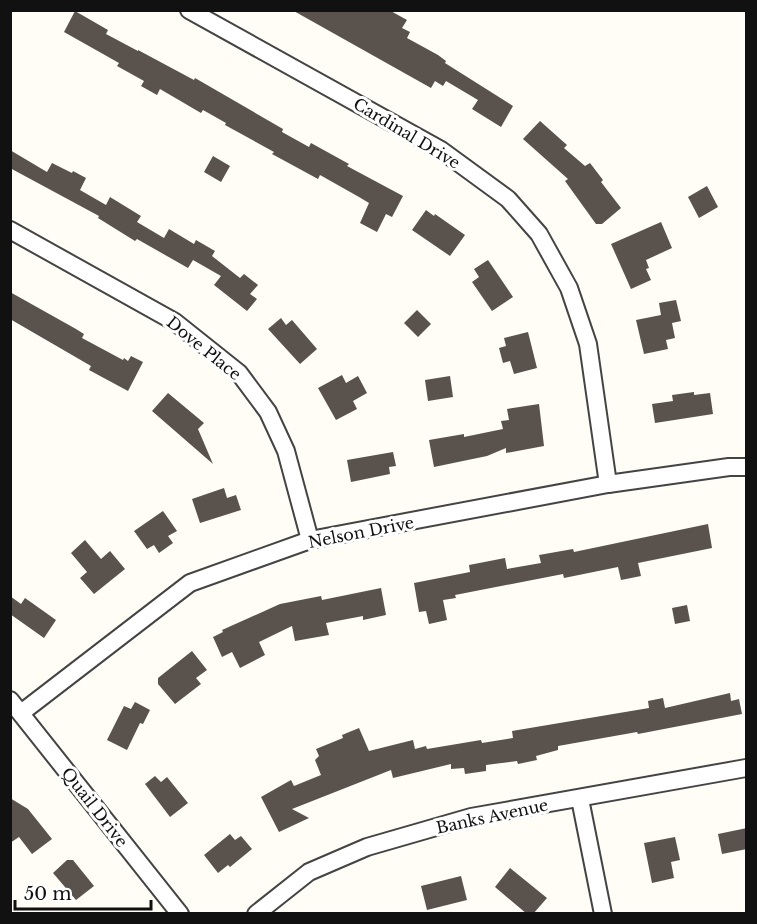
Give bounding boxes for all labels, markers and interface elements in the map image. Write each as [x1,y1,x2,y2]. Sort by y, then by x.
street label: Cardinal Drive [350,93,464,173]
street label: Dove Place [163,312,245,384]
street label: Nelson Drive [306,512,416,552]
street label: Quail Drive [58,763,132,851]
street label: Banks Avenue [434,794,550,838]
scale bar [15,873,152,911]
text: 50 m [24,883,72,905]

